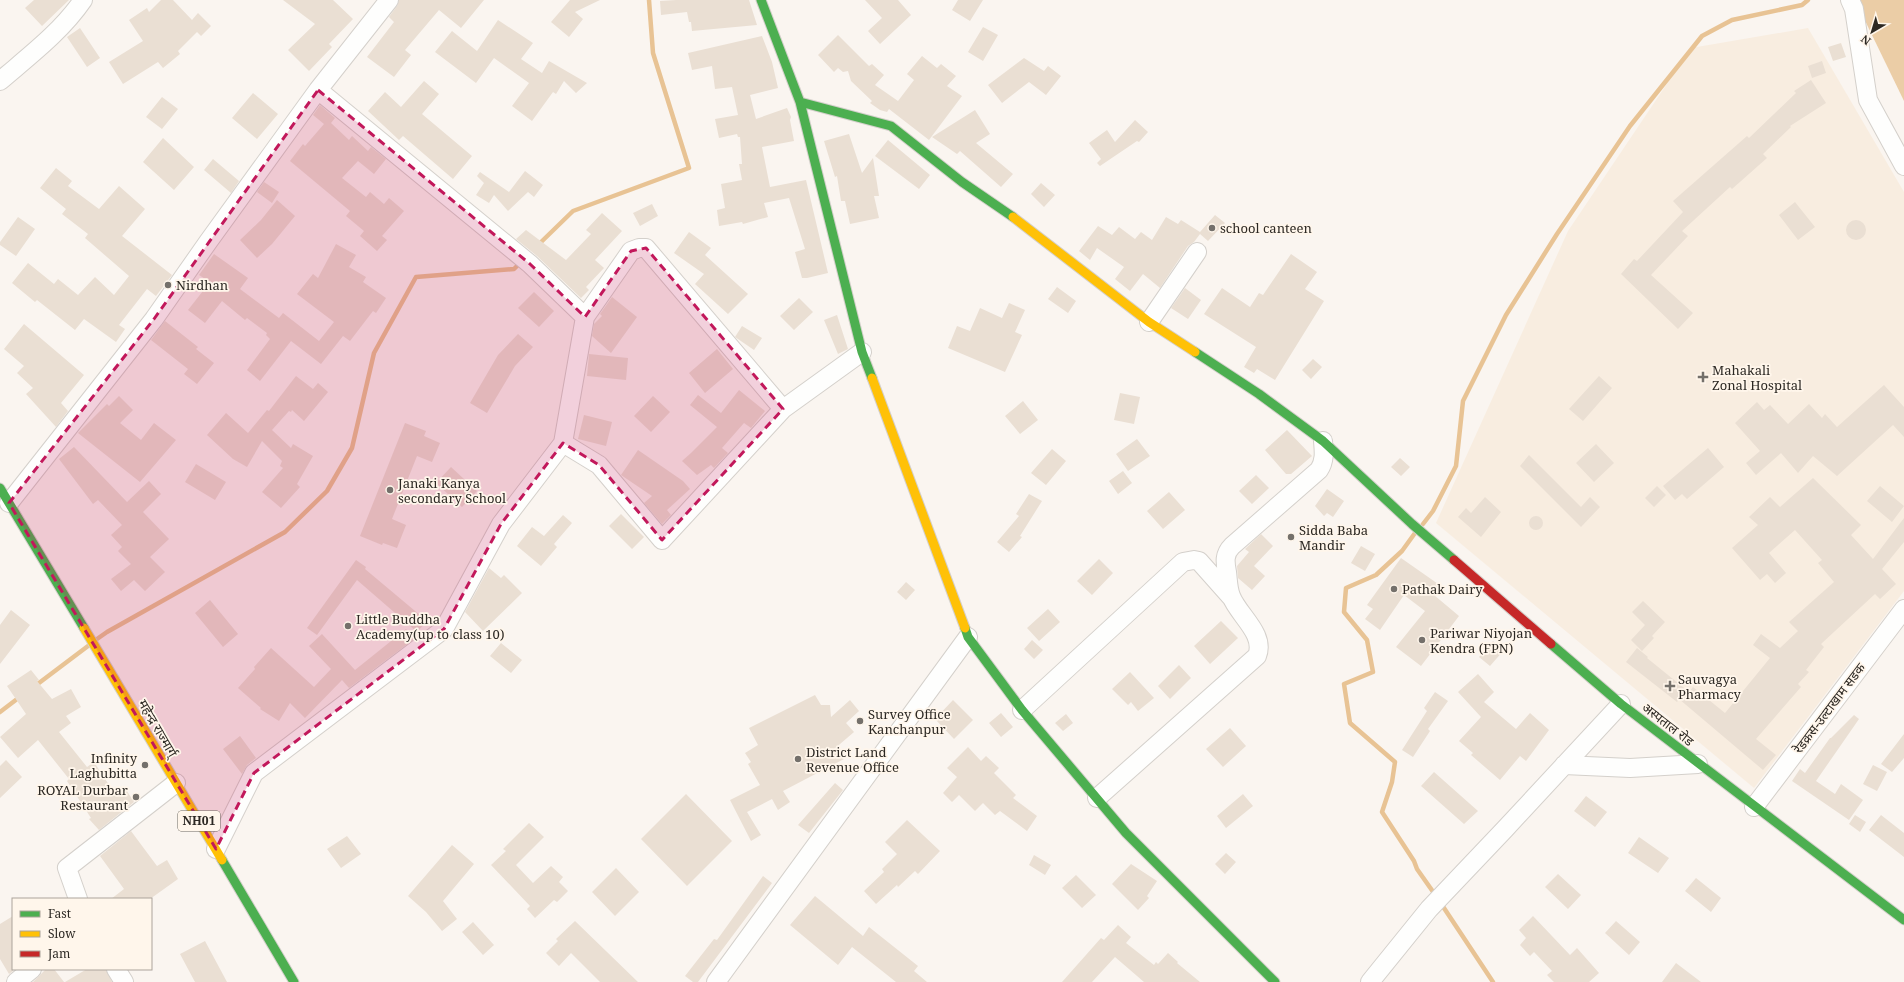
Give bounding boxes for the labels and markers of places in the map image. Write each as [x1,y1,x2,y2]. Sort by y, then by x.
place label: school canteen [1220,219,1313,237]
marker: school canteen [1207,223,1217,233]
place label: Nirdhan [176,276,229,294]
marker: Nirdhan [163,280,173,290]
place label: Mahakali Zonal Hospital [1712,361,1802,394]
marker: Mahakali Zonal Hospital [1697,371,1709,383]
place label: Janaki Kanya secondary School [397,474,506,507]
marker: Janaki Kanya secondary School [385,485,395,495]
place label: Sidda Baba Mandir [1299,521,1368,554]
marker: Sidda Baba Mandir [1286,532,1296,542]
place label: Pathak Dairy [1402,580,1483,598]
marker: Pathak Dairy [1389,584,1399,594]
place label: Little Buddha Academy(up to class 10) [356,610,504,643]
marker: Little Buddha Academy(up to class 10) [343,621,353,631]
place label: Pariwar Niyojan Kendra (FPN) [1430,624,1533,657]
marker: Pariwar Niyojan Kendra (FPN) [1417,635,1427,645]
place label: Sauvagya Pharmacy [1678,670,1742,703]
marker: Sauvagya Pharmacy [1665,681,1675,691]
place label: Survey Office Kanchanpur [868,705,951,738]
marker: Survey Office Kanchanpur [855,716,865,726]
place label: District Land Revenue Office [806,743,899,776]
place label: Infinity Laghubitta [69,749,138,782]
marker: District Land Revenue Office [793,754,803,764]
marker: Infinity Laghubitta [140,760,150,770]
place label: ROYAL Durbar Restaurant [37,781,128,814]
marker: ROYAL Durbar Restaurant [131,792,141,802]

